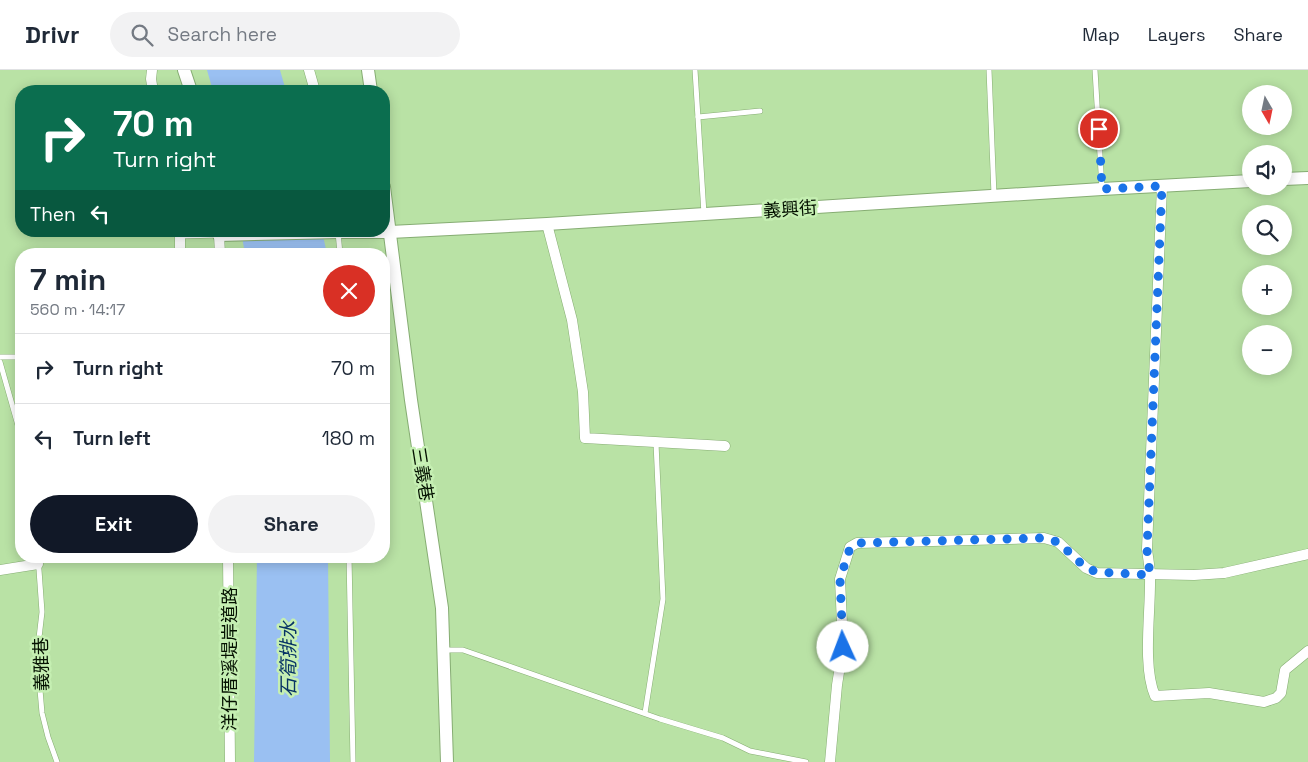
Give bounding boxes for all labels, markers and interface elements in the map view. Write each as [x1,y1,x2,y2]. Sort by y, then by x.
search box [110,12,460,57]
text: Drivr [25,19,80,50]
icon: search [128,21,156,49]
text: Search here [168,22,277,47]
text: Map [1082,23,1120,46]
text: Layers [1148,23,1205,46]
text: Share [1233,23,1283,46]
north arrow [1242,85,1292,135]
map controls [1242,85,1292,375]
text: 70 m [113,102,194,146]
icon: right [30,105,95,170]
pin [1078,108,1120,150]
icon: arrive [1085,115,1113,143]
text: Turn right [113,145,216,173]
button: sound [1242,145,1292,195]
street label: 義興街 [762,196,818,222]
icon: left [86,200,114,228]
text: Then [30,202,76,227]
button: search [1242,205,1292,255]
text: 7 min [30,260,106,299]
button: close [323,265,375,317]
button: + [1242,265,1292,315]
text: 560 m · 14:17 [30,299,125,320]
button: − [1242,325,1292,375]
icon: right [30,355,58,383]
text: Turn right [73,356,163,381]
text: 70 m [331,356,375,381]
icon: left [30,425,58,453]
text: Turn left [73,426,151,451]
text: 180 m [322,426,375,451]
street label: 三義巷 [407,446,439,502]
button: Exit [30,495,198,553]
button: Share [208,495,375,553]
street label: 洋仔厝溪堤岸道路 [218,587,241,731]
water label: 石筍排水 [276,620,301,697]
position arrow [816,620,868,672]
street label: 義雅巷 [29,637,53,691]

